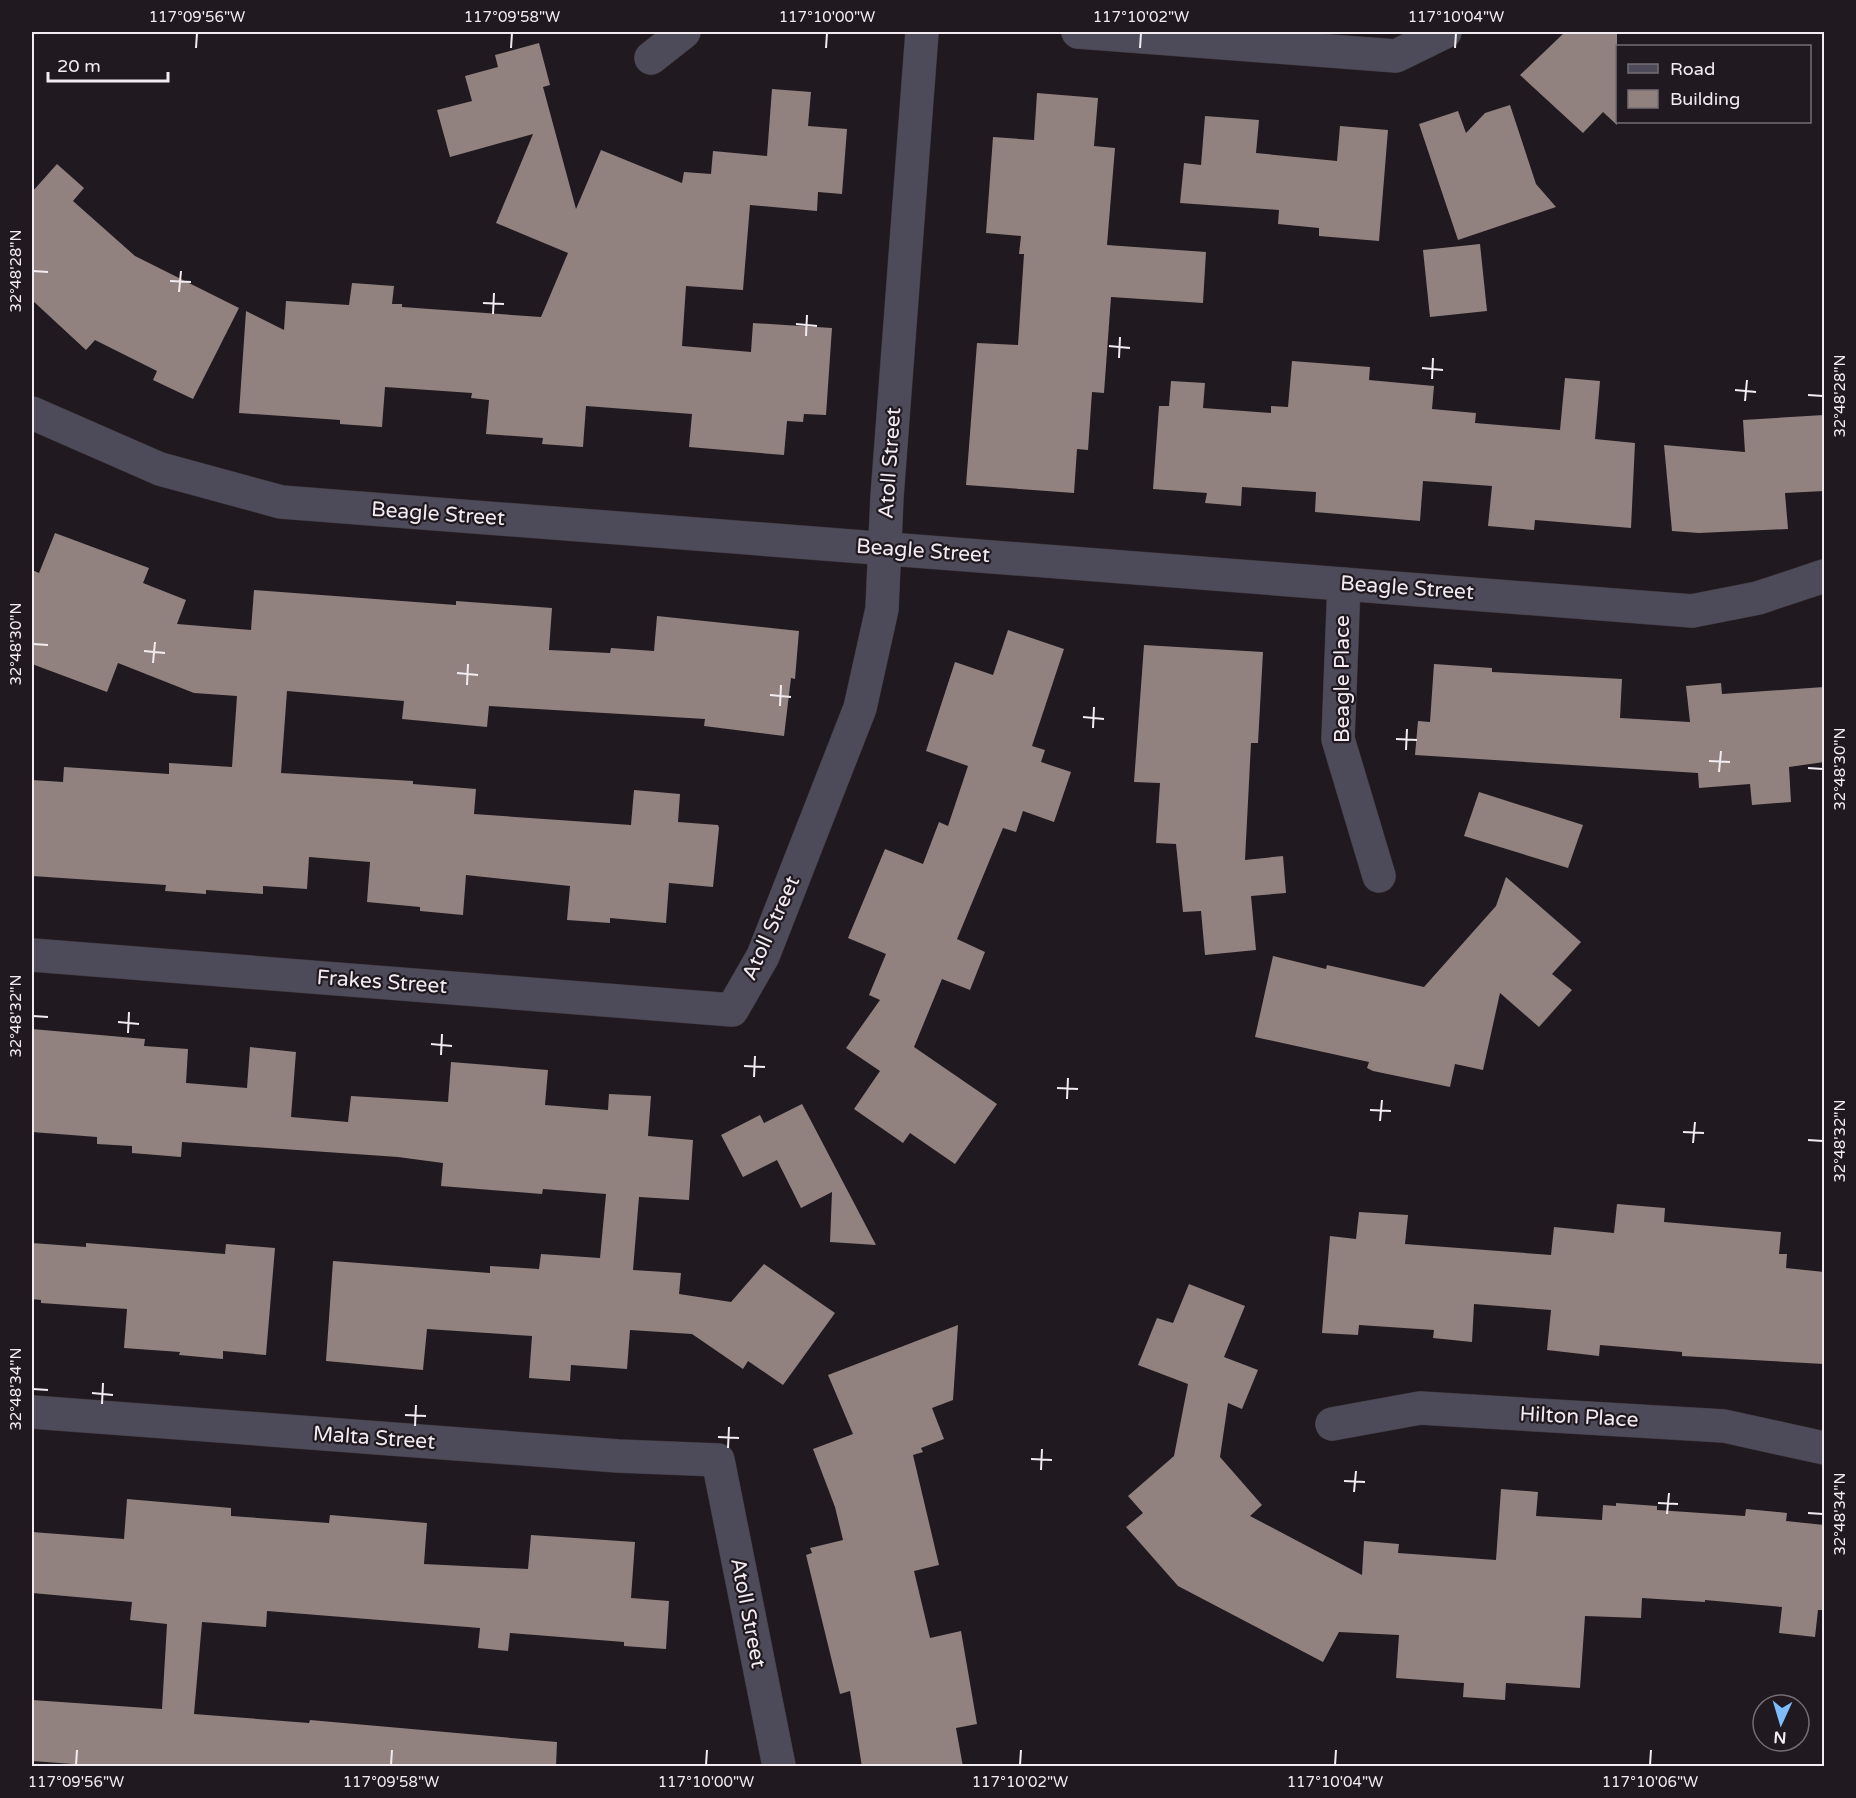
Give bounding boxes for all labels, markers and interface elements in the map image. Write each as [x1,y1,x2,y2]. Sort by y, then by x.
text: 117°09'56"W [149,8,245,26]
text: 117°09'58"W [464,8,560,26]
text: 117°10'00"W [779,8,875,26]
text: 117°10'02"W [1093,8,1189,26]
text: 117°10'04"W [1408,8,1504,26]
scale bar [48,45,168,83]
legend [1616,45,1811,123]
text: 20 m [57,55,101,77]
text: Road [1670,58,1715,80]
text: Building [1670,88,1740,110]
text: 32°48'28"N [7,229,25,313]
text: 32°48'28"N [1831,354,1849,438]
street label: Atoll Street [874,406,906,520]
street label: Beagle Street [370,497,506,531]
street label: Beagle Street [855,534,991,568]
street label: Beagle Street [1339,571,1475,605]
text: 32°48'30"N [7,602,25,686]
street label: Beagle Place [1330,615,1355,743]
text: 32°48'30"N [1831,727,1849,811]
street label: Atoll Street [737,872,805,984]
street label: Frakes Street [316,965,448,999]
text: 32°48'32"N [7,974,25,1058]
text: 32°48'32"N [1831,1099,1849,1183]
text: 32°48'34"N [7,1347,25,1431]
street label: Hilton Place [1519,1401,1639,1433]
street label: Malta Street [312,1421,436,1455]
text: 32°48'34"N [1831,1472,1849,1556]
street label: Atoll Street [725,1556,771,1670]
north arrow [1751,1693,1811,1753]
text: N [1773,1727,1787,1747]
text: 117°09'56"W [28,1773,124,1791]
text: 117°09'58"W [343,1773,439,1791]
text: 117°10'00"W [658,1773,754,1791]
text: 117°10'02"W [972,1773,1068,1791]
text: 117°10'04"W [1287,1773,1383,1791]
text: 117°10'06"W [1602,1773,1698,1791]

